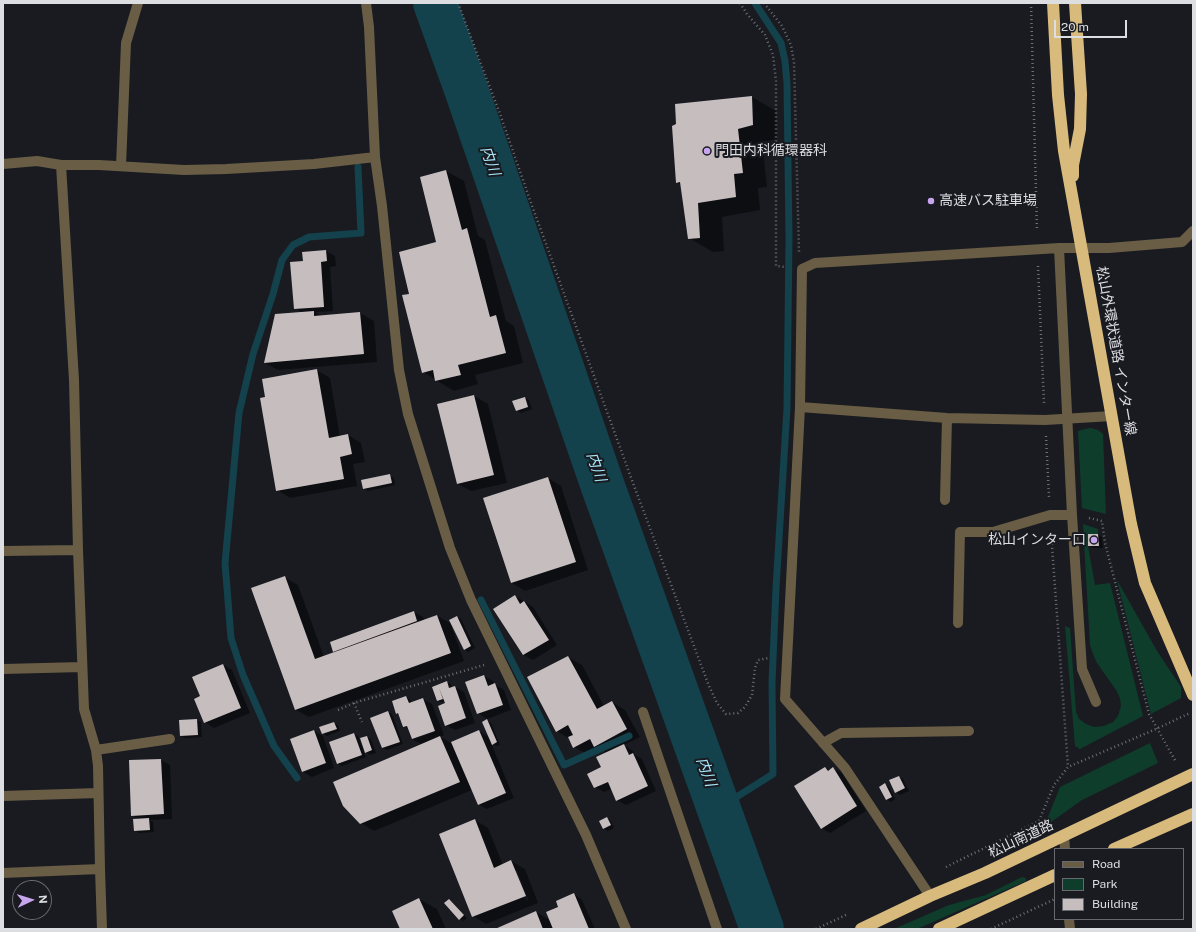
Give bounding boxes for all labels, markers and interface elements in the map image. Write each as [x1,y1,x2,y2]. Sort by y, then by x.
scale bar [1056,12,1129,38]
text: 20 m [1061,20,1089,34]
place label: 門田内科循環器科 [715,143,827,159]
water label: 内川 [477,144,503,178]
marker: 門田内科循環器科 [702,146,712,156]
place label: 高速バス駐車場 [939,193,1037,209]
marker: 高速バス駐車場 [926,196,936,206]
street label: 松山外環状道路 インター線 [1093,265,1139,437]
water label: 内川 [583,450,609,484]
place label: 松山インター口 [988,532,1086,548]
marker: 松山インター口 [1089,535,1099,545]
water label: 内川 [692,755,720,789]
street label: 松山南道路 [986,817,1056,861]
legend [1054,848,1184,920]
text: Road [1092,857,1120,871]
text: Park [1092,877,1118,891]
north arrow [12,880,52,920]
text: N [37,895,49,904]
text: Building [1092,897,1138,911]

